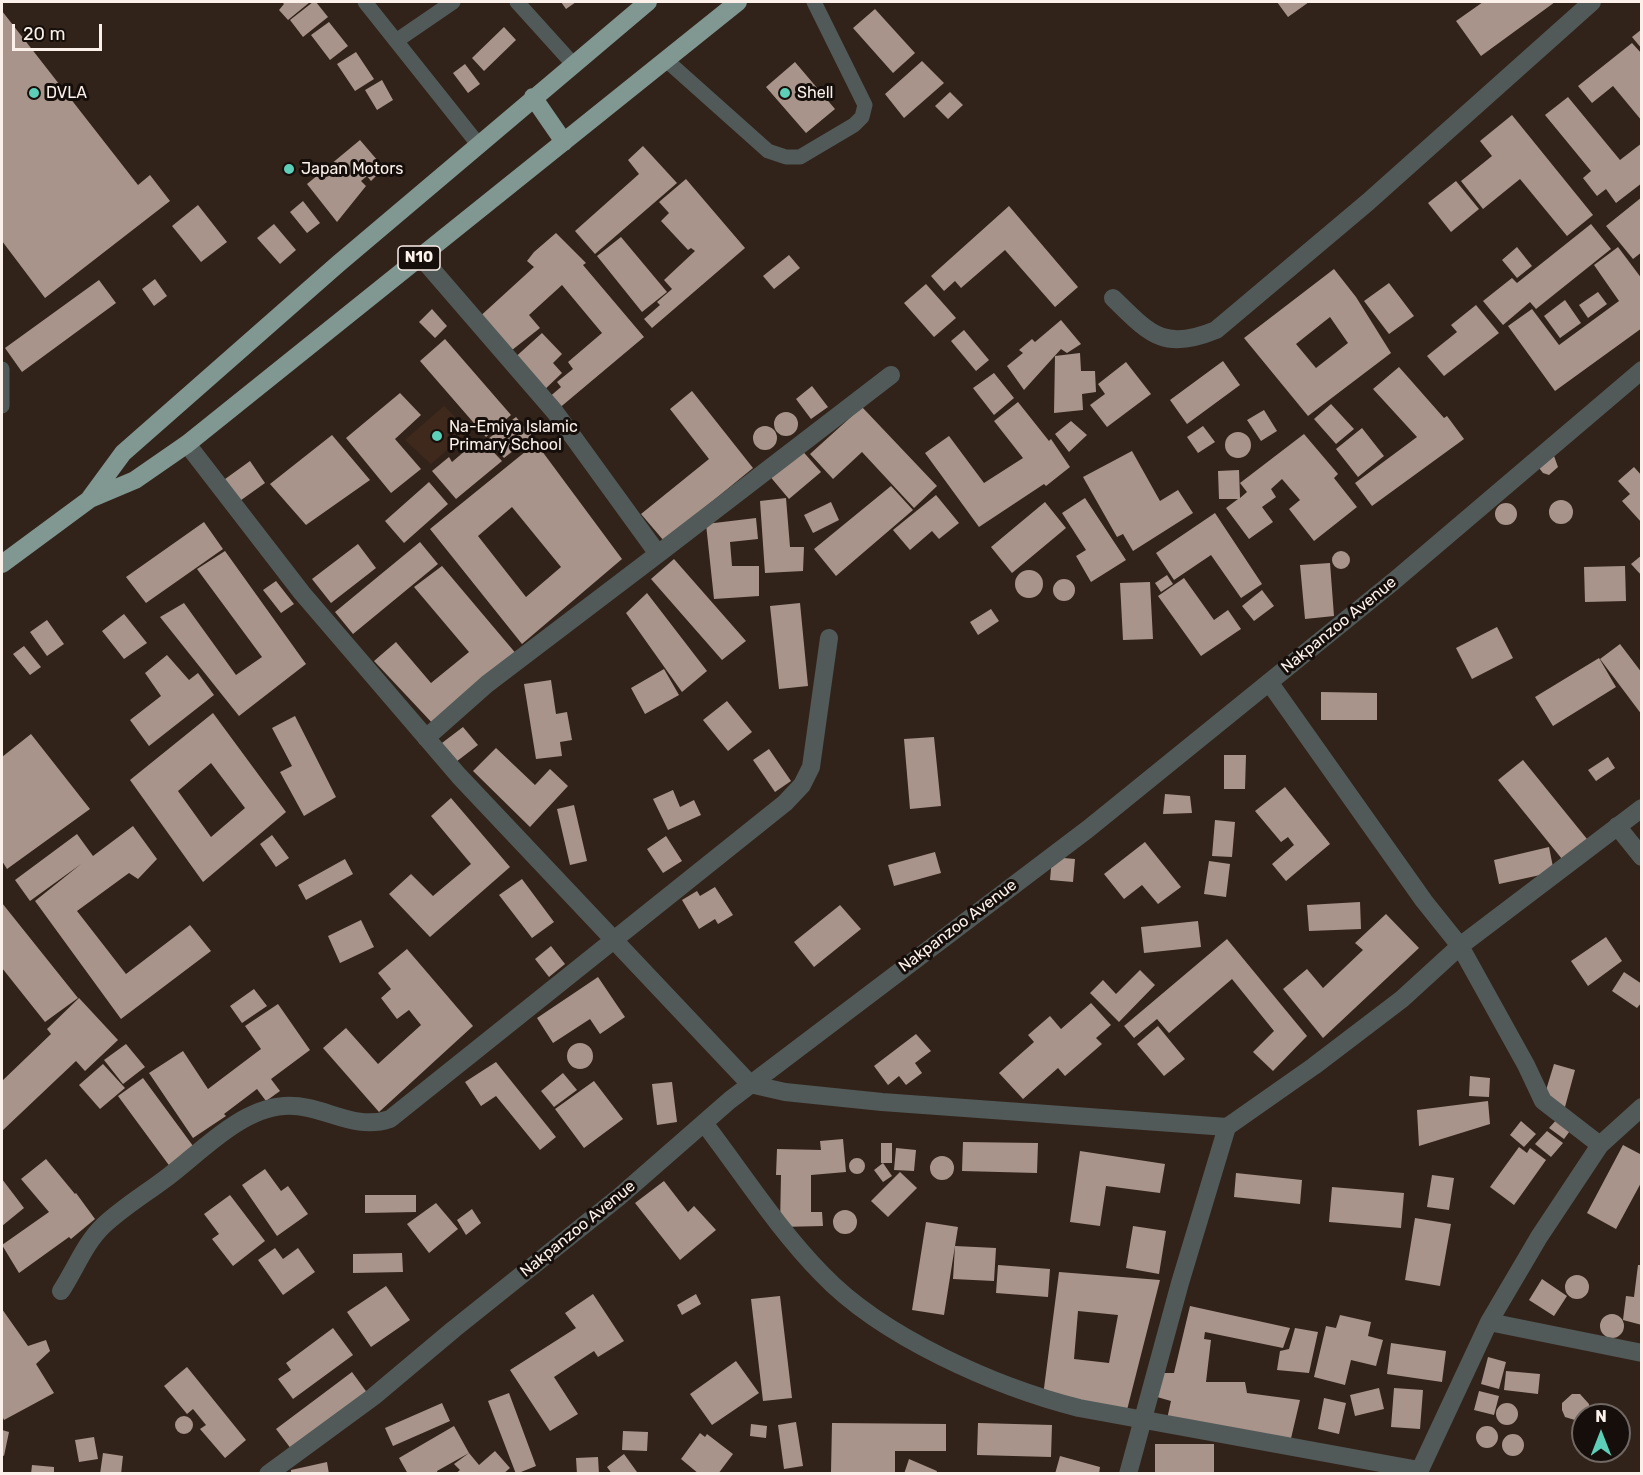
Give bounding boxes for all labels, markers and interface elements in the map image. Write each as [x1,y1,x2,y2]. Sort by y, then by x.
scale bar [15,12,105,50]
text: 20 m [23,23,65,45]
place label: DVLA [46,83,87,103]
place label: Shell [797,83,833,103]
marker: DVLA [27,86,41,100]
marker: Shell [778,86,792,100]
place label: Japan Motors [301,159,403,179]
marker: Japan Motors [282,162,296,176]
road number: N10 [398,246,440,270]
place label: Na-Emiya Islamic Primary School [449,417,578,455]
marker: Na-Emiya Islamic Primary School [430,429,444,443]
street label: Nakpanzoo Avenue [1278,573,1400,677]
street label: Nakpanzoo Avenue [895,875,1021,977]
street label: Nakpanzoo Avenue [517,1177,639,1281]
north arrow [1571,1403,1631,1463]
text: N [1595,1407,1607,1426]

